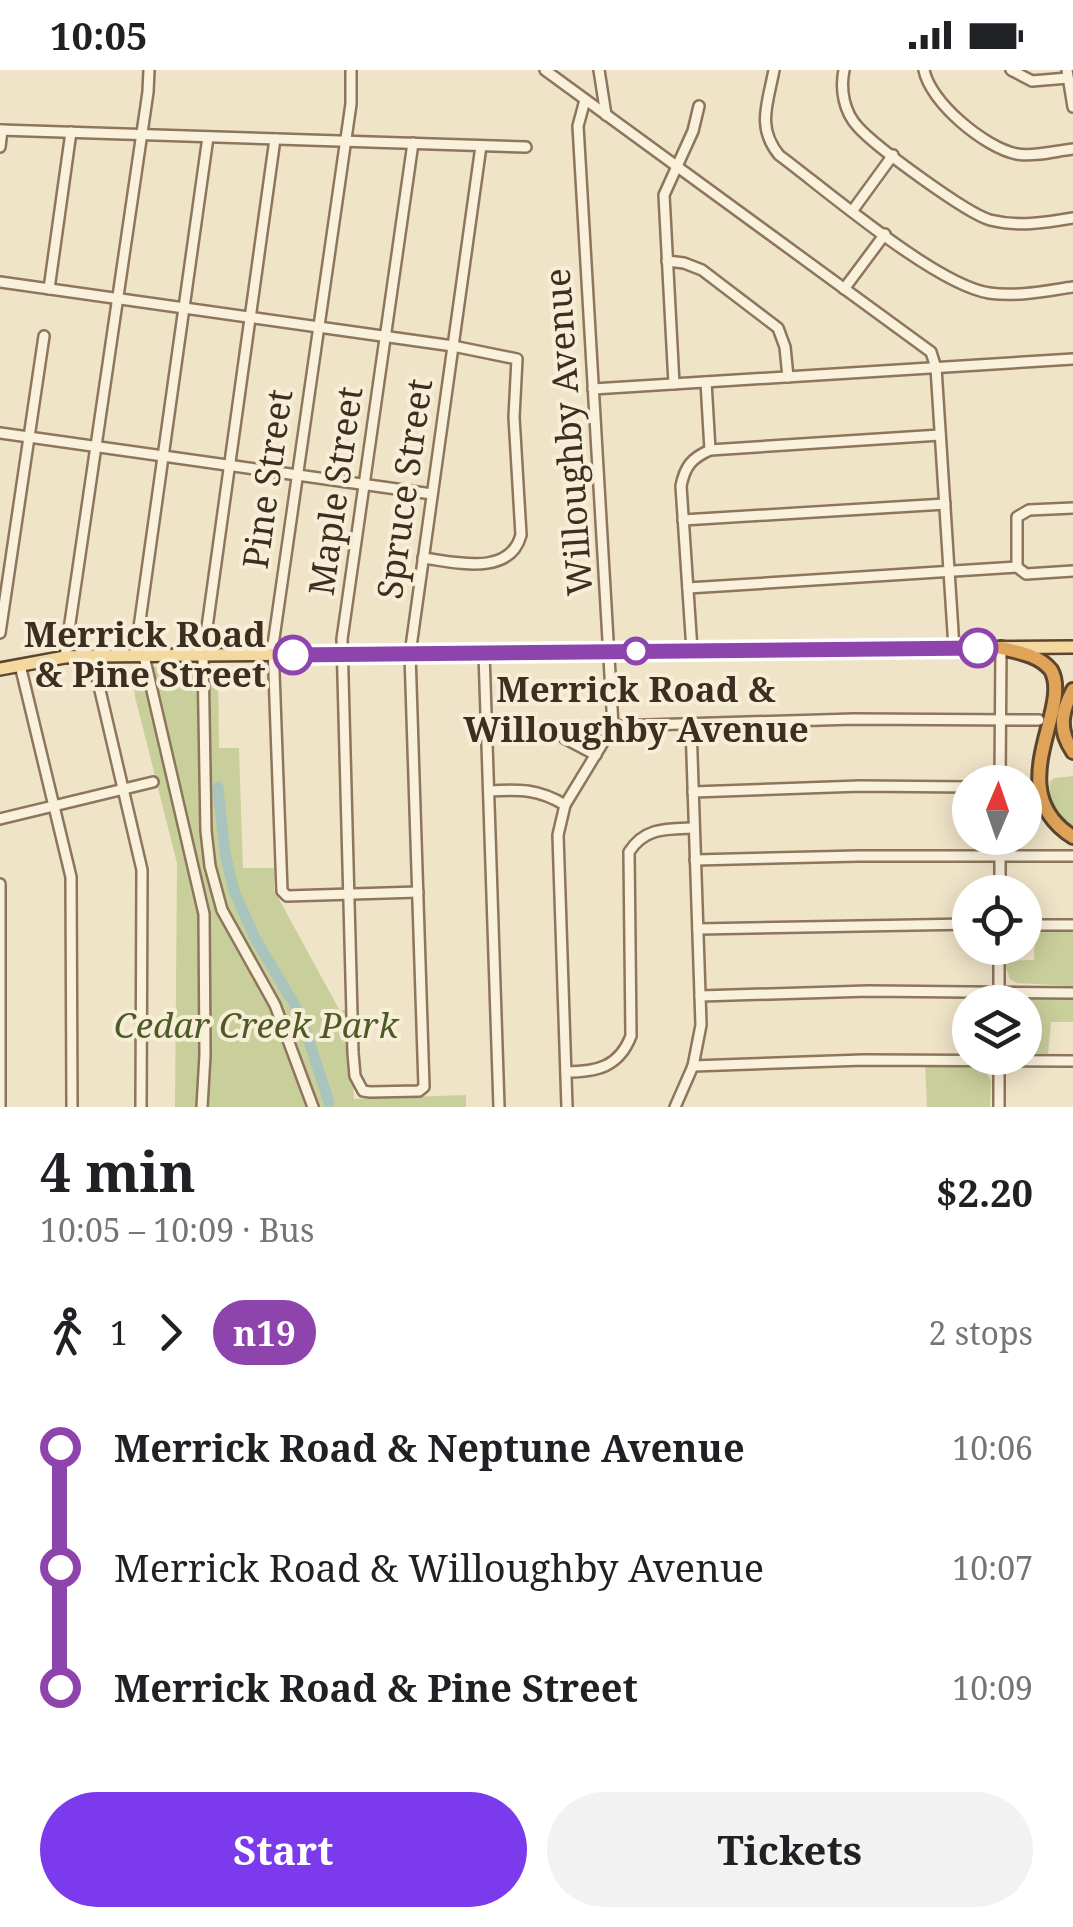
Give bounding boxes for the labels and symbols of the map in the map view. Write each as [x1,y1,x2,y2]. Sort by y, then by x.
street label: Willoughby Avenue [533,267,602,597]
street label: Spruce Street [365,376,442,602]
street label: Maple Street [297,383,372,598]
street label: Pine Street [231,386,302,571]
place label: Merrick Road & Pine Street [24,610,266,697]
unlabelled marker [959,629,997,667]
marker: Merrick Road & Pine Street [274,636,312,674]
marker: Merrick Road & Willoughby Avenue [623,638,649,664]
place label: Merrick Road & Willoughby Avenue [463,665,809,752]
north arrow [952,765,1042,855]
park label: Cedar Creek Park [114,1001,399,1048]

